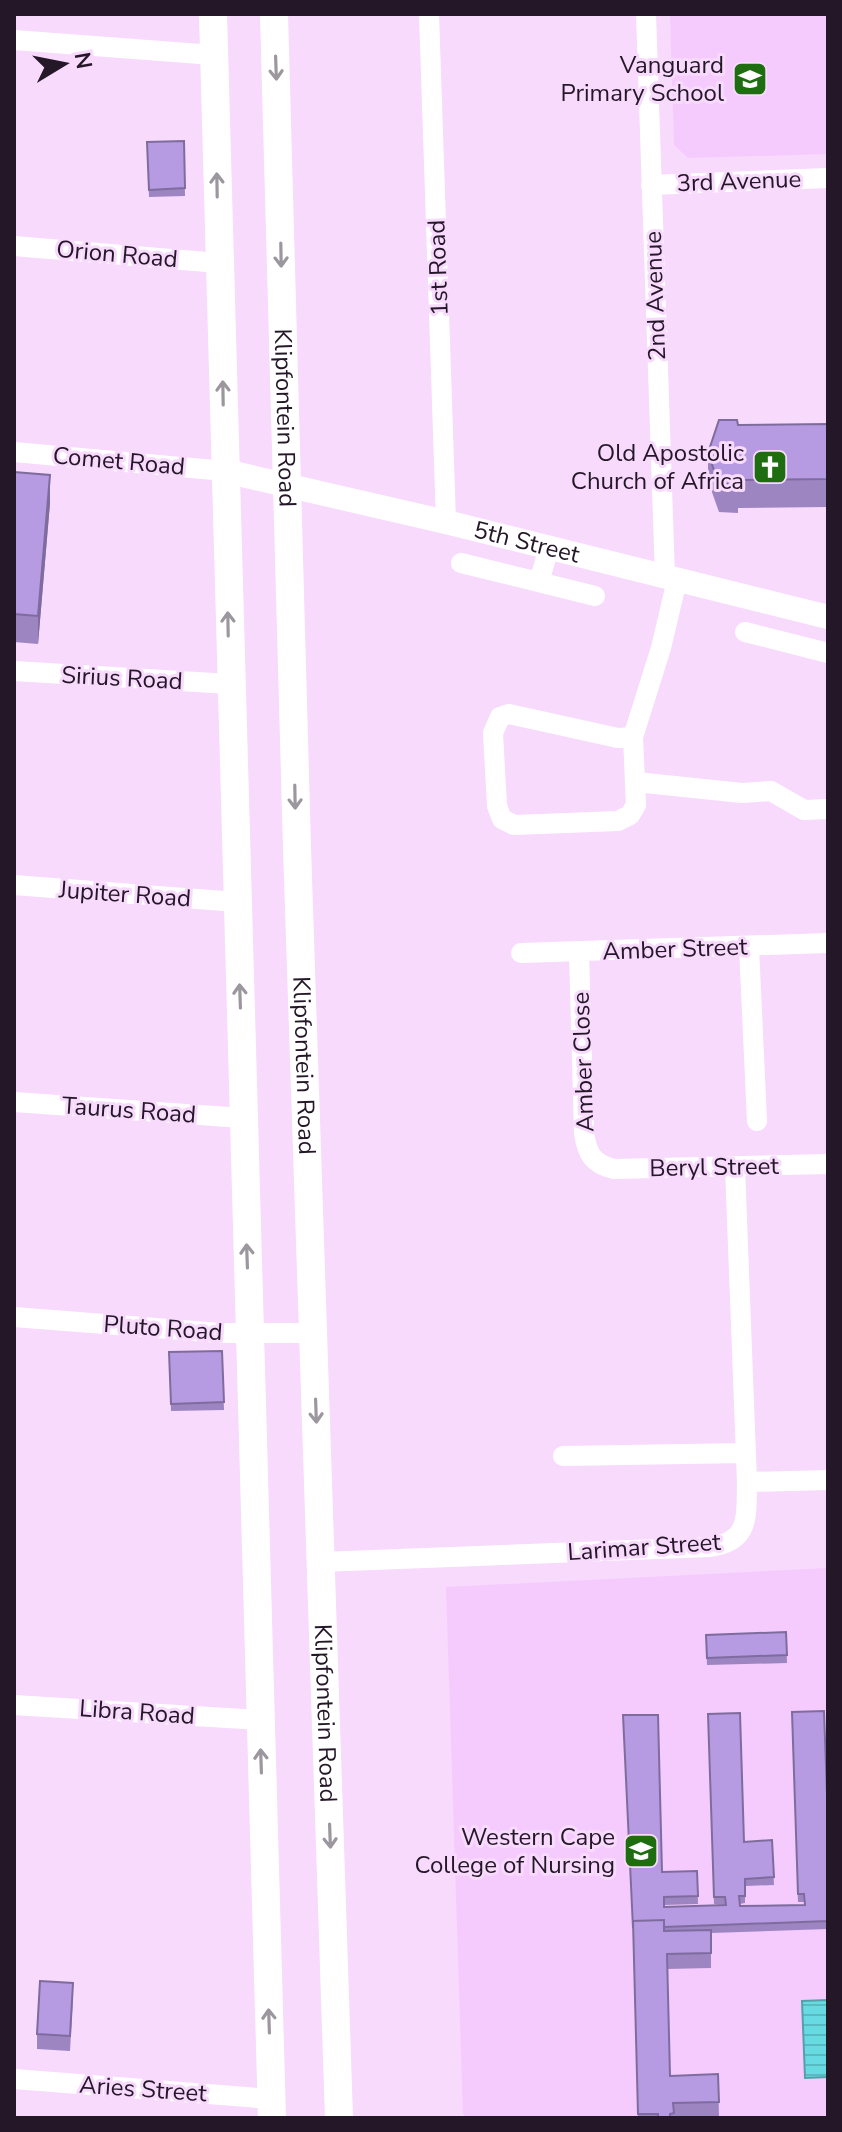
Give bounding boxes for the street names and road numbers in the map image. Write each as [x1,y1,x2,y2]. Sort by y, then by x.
street label: 3rd Avenue [676,163,802,199]
street label: 1st Road [420,219,456,317]
street label: 2nd Avenue [637,231,673,361]
street label: Orion Road [55,233,179,275]
street label: Klipfontein Road [267,328,304,508]
street label: Comet Road [52,439,186,483]
street label: 5th Street [470,513,584,571]
street label: Sirius Road [60,659,184,697]
street label: Jupiter Road [57,873,192,915]
street label: Amber Street [602,930,749,968]
street label: Klipfontein Road [285,976,323,1155]
street label: Amber Close [565,991,601,1133]
street label: Taurus Road [61,1089,197,1131]
street label: Beryl Street [649,1150,780,1184]
street label: Pluto Road [102,1308,224,1348]
street label: Larimar Street [566,1526,722,1568]
street label: Klipfontein Road [307,1623,345,1803]
street label: Libra Road [78,1692,196,1732]
street label: Aries Street [78,2069,208,2109]

